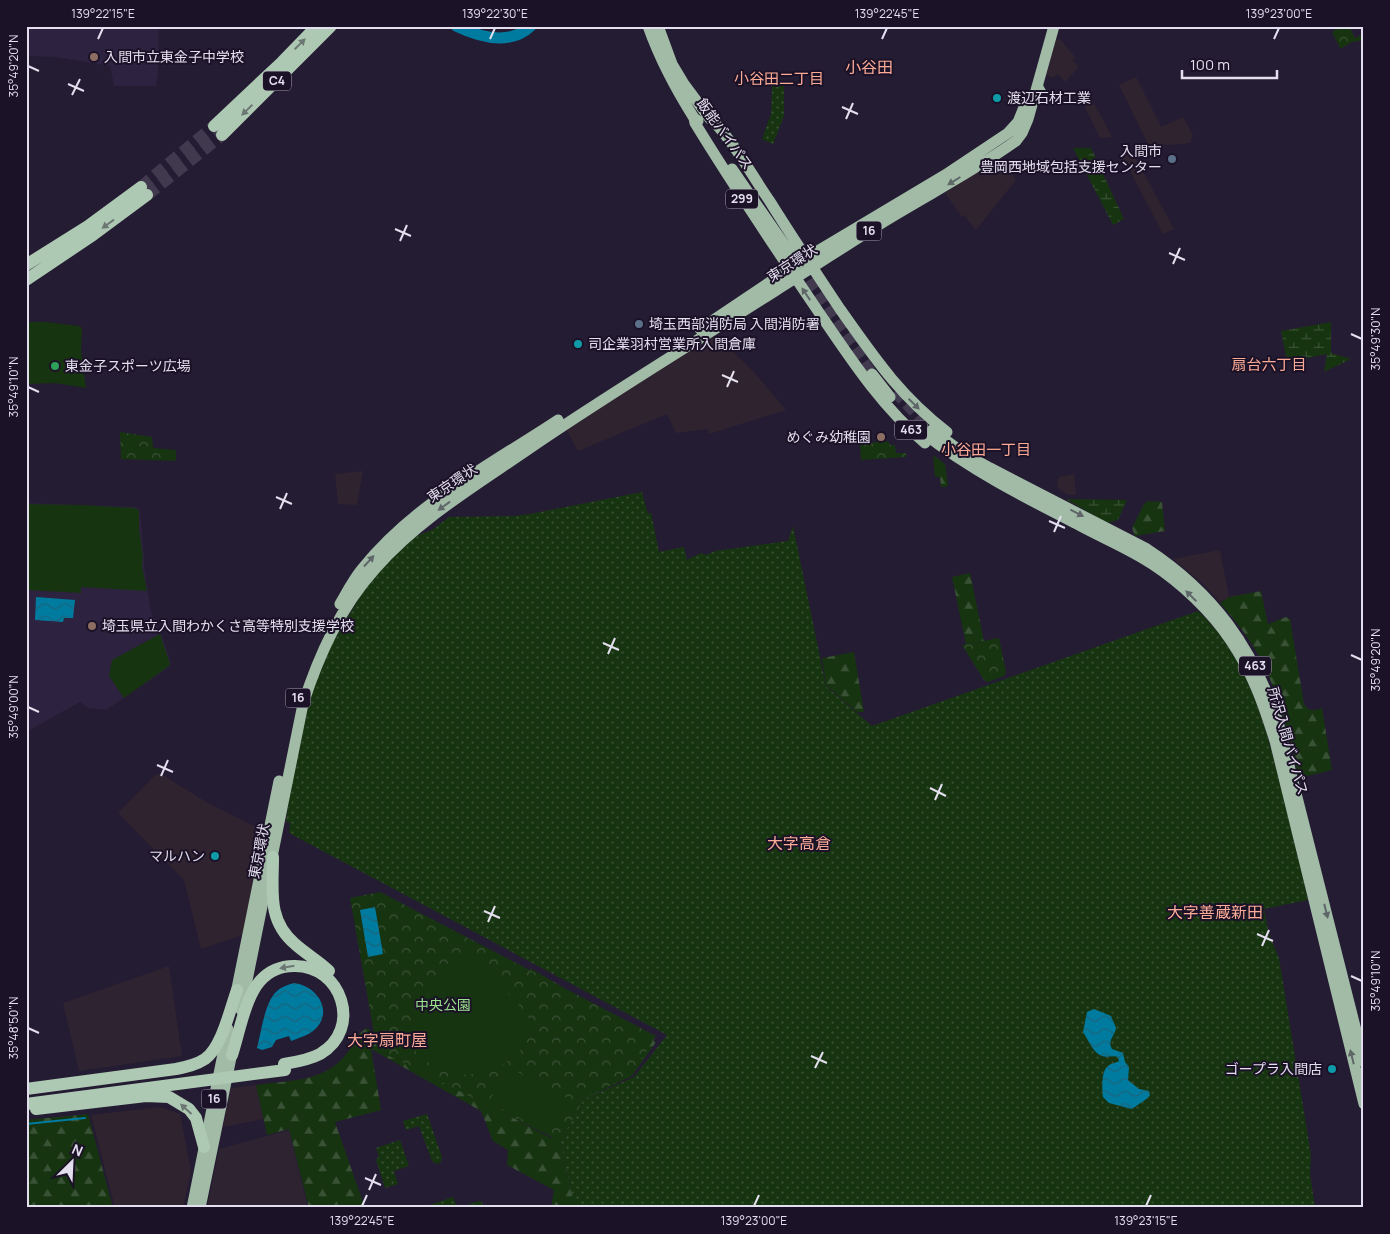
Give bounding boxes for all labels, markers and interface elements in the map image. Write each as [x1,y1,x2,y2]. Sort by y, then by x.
text: 139°22'15"E [71,5,135,22]
text: 139°22'30"E [462,5,528,22]
text: 139°22'45"E [855,5,919,22]
text: 139°23'00"E [1246,5,1312,22]
text: 35°49'20"N [5,34,22,98]
one-way arrow [294,38,306,50]
place label: 入間市立東金子中学校 [104,47,244,66]
scale bar [1182,48,1278,80]
marker: 入間市立東金子中学校 [88,51,100,63]
text: 100 m [1190,54,1230,75]
district label: 小谷田 [845,56,893,78]
district label: 小谷田二丁目 [734,68,824,89]
road number: C4 [263,72,291,90]
place label: 渡辺石材工業 [1007,88,1091,107]
marker: 渡辺石材工業 [991,92,1003,104]
street label: 飯能バイパス [693,94,758,173]
one-way arrow [242,104,254,116]
place label: 入間市 豊岡西地域包括支援センター [980,141,1162,176]
marker: 入間市 豊岡西地域包括支援センター [1166,153,1178,165]
one-way arrow [947,176,960,186]
road number: 299 [726,190,758,208]
one-way arrow [102,219,115,230]
road number: 16 [856,222,882,240]
street label: 東京環状 [763,239,820,286]
one-way arrow [801,287,811,301]
text: 35°49'30"N [1367,308,1384,370]
place label: 埼玉西部消防局 入間消防署 [649,314,820,333]
marker: 埼玉西部消防局 入間消防署 [633,318,645,330]
place label: 司企業羽村営業所入間倉庫 [588,334,756,353]
marker: 司企業羽村営業所入間倉庫 [572,338,584,350]
district label: 扇台六丁目 [1231,354,1307,375]
place label: 東金子スポーツ広場 [65,356,191,375]
text: 35°49'10"N [5,357,22,417]
marker: 東金子スポーツ広場 [49,360,61,372]
one-way arrow [908,398,920,410]
road number: 463 [895,420,927,440]
place label: めぐみ幼稚園 [787,427,871,446]
marker: めぐみ幼稚園 [875,431,887,443]
district label: 小谷田一丁目 [941,439,1031,460]
street label: 東京環状 [423,459,480,506]
one-way arrow [438,501,451,512]
one-way arrow [1070,509,1084,517]
one-way arrow [363,556,375,568]
one-way arrow [1186,590,1198,602]
place label: 埼玉県立入間わかくさ高等特別支援学校 [102,616,354,635]
marker: 埼玉県立入間わかくさ高等特別支援学校 [86,620,98,632]
text: 35°49'20"N [1367,628,1384,692]
road number: 463 [1239,656,1271,676]
text: 35°49'00"N [5,675,22,739]
street label: 所沢入間バイパス [1264,685,1313,797]
road number: 16 [286,688,310,708]
street label: 東京環状 [244,822,273,880]
district label: 大字高倉 [767,832,831,854]
place label: マルハン [149,846,205,865]
marker: マルハン [209,850,221,862]
district label: 大字善蔵新田 [1167,901,1263,923]
one-way arrow [1322,903,1330,918]
text: 35°49'10"N [1367,951,1384,1011]
one-way arrow [278,964,294,972]
park label: 中央公園 [415,995,471,1014]
text: 35°48'50"N [5,997,22,1059]
district label: 大字扇町屋 [347,1029,427,1051]
one-way arrow [1348,1050,1356,1065]
place label: ゴープラ入間店 [1225,1059,1322,1078]
marker: ゴープラ入間店 [1326,1063,1338,1075]
road number: 16 [202,1090,226,1108]
one-way arrow [181,1103,193,1115]
north arrow [48,1136,98,1186]
text: N [69,1139,86,1160]
text: 139°22'45"E [330,1212,394,1229]
text: 139°23'00"E [721,1212,787,1229]
text: 139°23'15"E [1114,1212,1178,1229]

